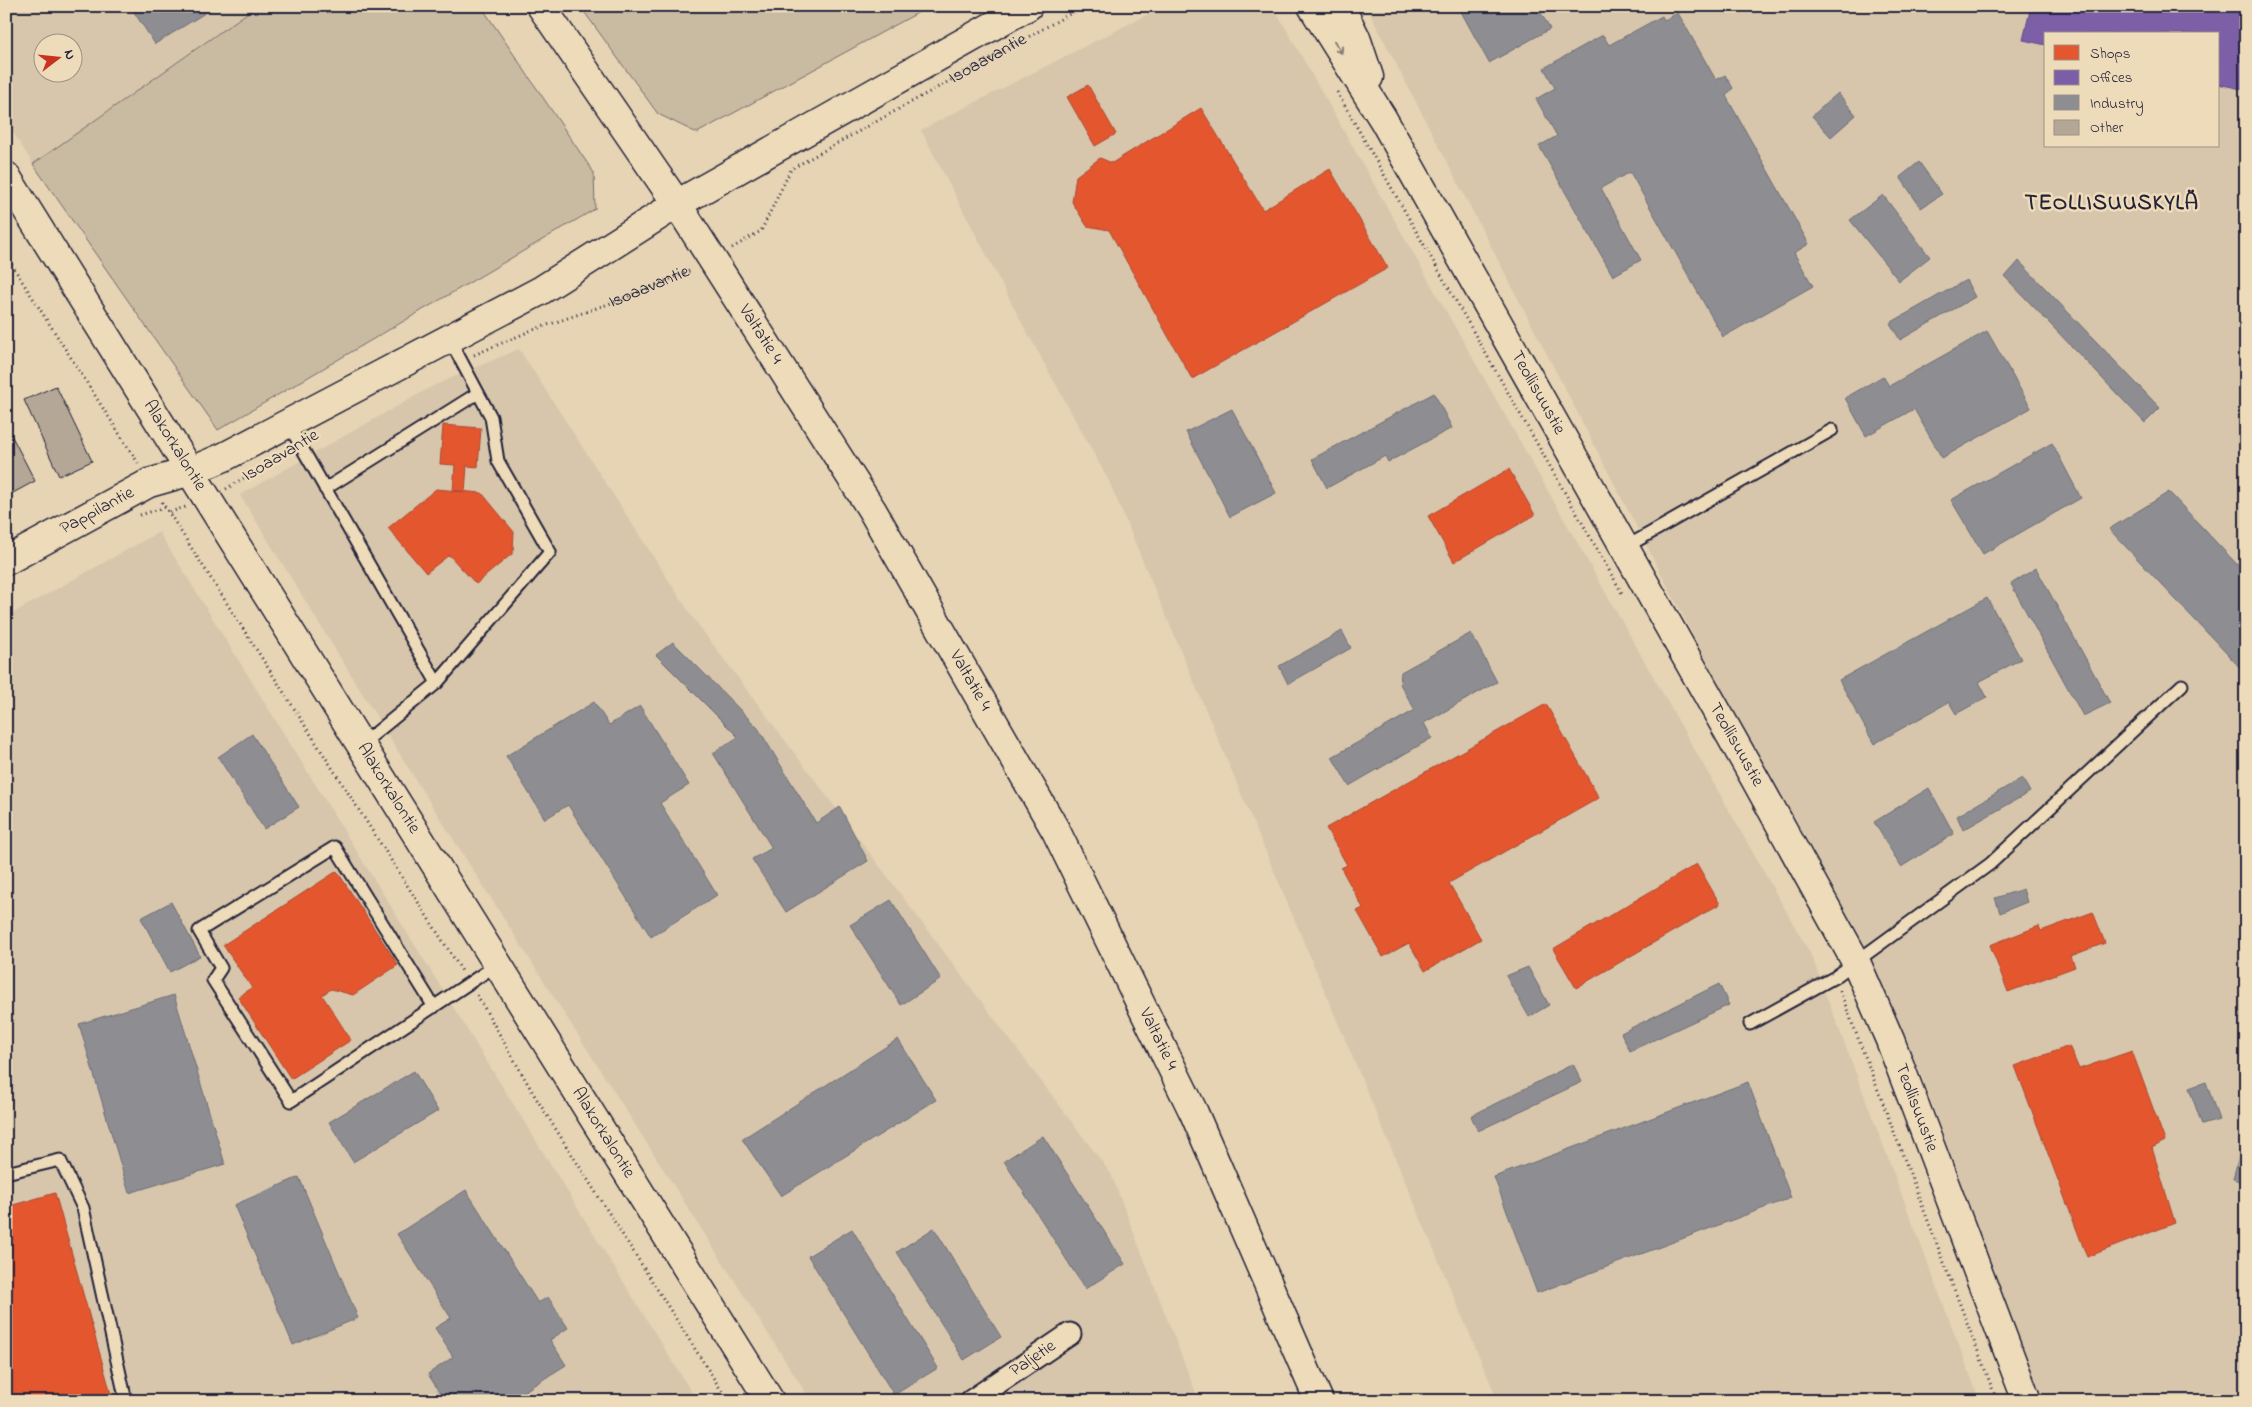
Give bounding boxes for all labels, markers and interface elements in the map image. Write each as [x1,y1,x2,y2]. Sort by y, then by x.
street label: Isoaavantie [945,27,1032,91]
north arrow [32,32,82,82]
legend [2044,32,2220,148]
one-way arrow [1333,40,1343,54]
text: Shops [2090,43,2130,65]
text: N [58,47,80,62]
text: Offices [2090,67,2132,89]
text: Industry [2090,93,2144,116]
text: Other [2090,117,2124,139]
district label: TEOLLISUUSKYLÄ [2025,188,2199,220]
street label: Isoaavantie [606,259,695,316]
street label: Valtatie 4 [731,299,789,370]
street label: Teollisuustie [1503,346,1572,441]
street label: Alakorkalontie [136,395,213,497]
street label: Isoaavantie [238,422,325,489]
street label: Pappilantie [56,480,140,542]
street label: Valtatie 4 [942,645,998,717]
street label: Teollisuustie [1702,698,1770,792]
street label: Alakorkalontie [350,738,427,840]
street label: Valtatie 4 [1131,1003,1184,1075]
street label: Teollisuustie [1887,1060,1945,1157]
street label: Alakorkalontie [565,1083,642,1184]
street label: Paljetie [1005,1333,1062,1384]

